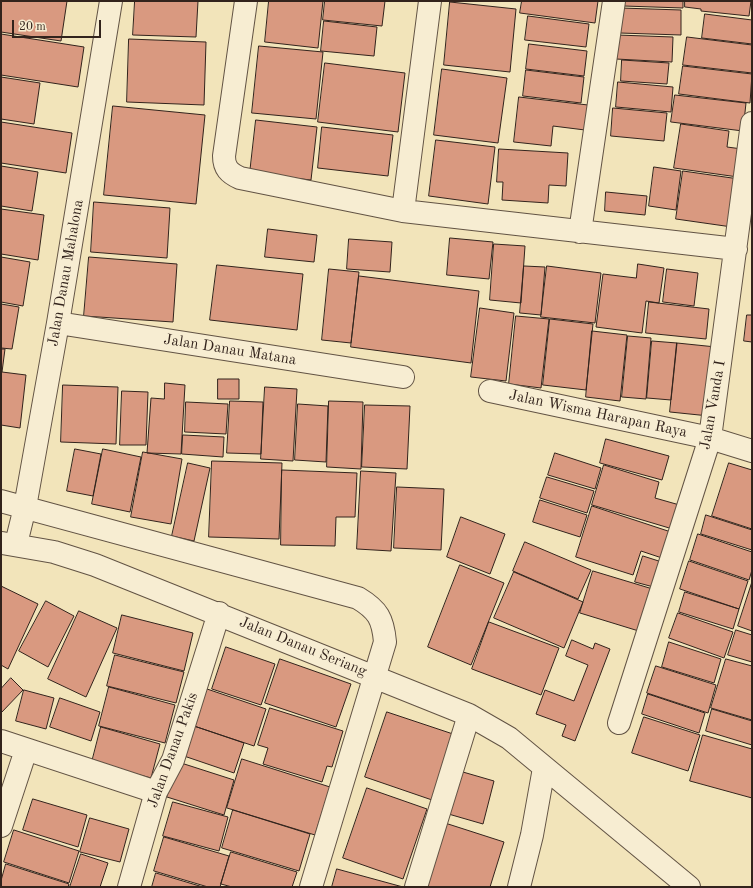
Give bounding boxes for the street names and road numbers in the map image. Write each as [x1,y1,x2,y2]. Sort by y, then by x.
street label: Jalan Danau Mahalona [44,198,88,348]
street label: Jalan Danau Matana [162,331,298,369]
street label: Jalan Vanda I [696,359,730,451]
street label: Jalan Wisma Harapan Raya [507,386,689,442]
street label: Jalan Danau Seriang [237,613,369,681]
street label: Jalan Danau Pakis [144,690,202,810]

